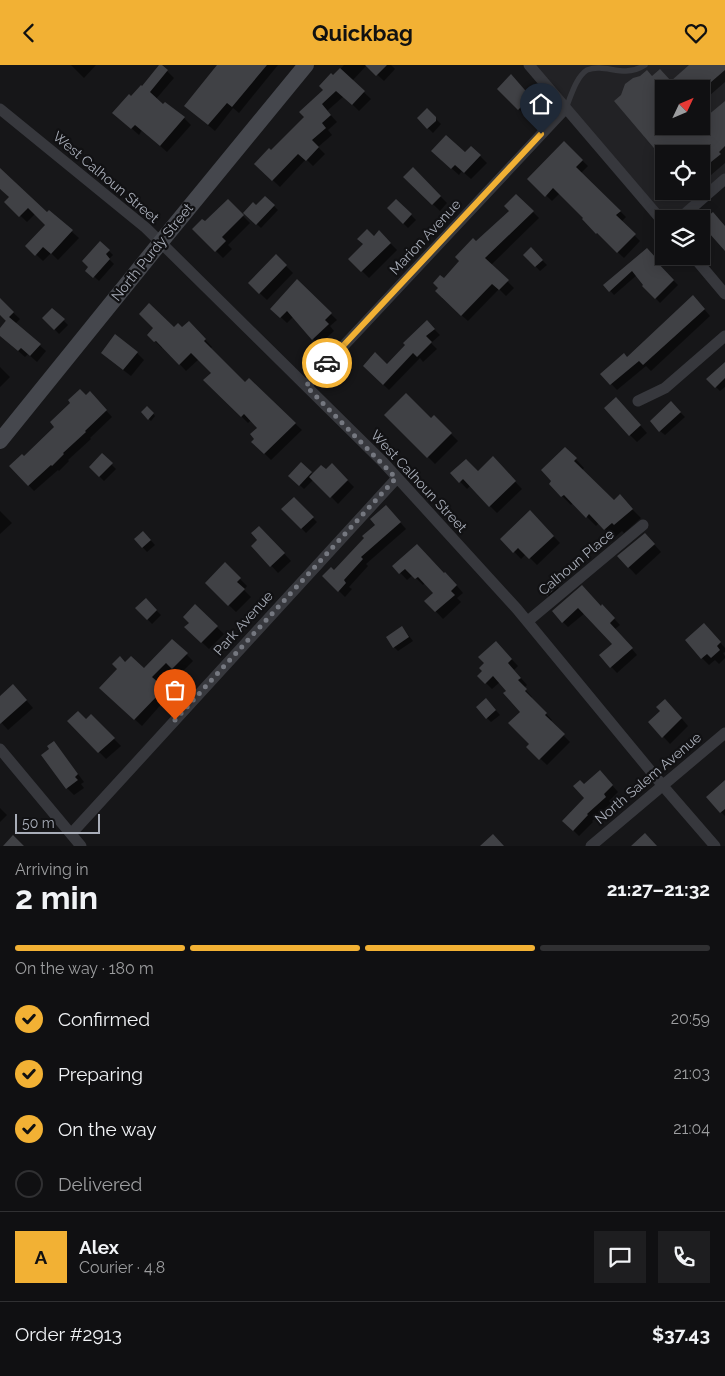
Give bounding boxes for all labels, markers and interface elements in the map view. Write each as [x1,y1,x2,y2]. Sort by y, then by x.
icon: back [15,19,43,47]
icon: heart [682,19,710,47]
text: Quickbag [312,20,413,46]
north arrow [655,80,710,135]
map controls [655,80,710,265]
pin [520,83,562,134]
icon: home [527,90,555,118]
street label: West Calhoun Street [50,128,162,226]
button: locate [655,145,710,200]
street label: Marion Avenue [386,196,464,278]
street label: North Purdy Street [108,200,196,304]
button: layers [655,210,710,265]
courier [302,338,352,388]
icon: car [313,349,341,377]
street label: West Calhoun Street [368,427,471,535]
street label: Calhoun Place [535,526,617,598]
street label: Park Avenue [210,588,276,658]
pin [154,669,196,720]
icon: bag [161,676,189,704]
street label: North Salem Avenue [592,729,704,827]
scale bar [15,811,100,834]
text: 50 m [22,815,55,831]
text: Arriving in [15,860,89,879]
text: 21:27–21:32 [607,878,710,900]
text: 2 min [15,879,98,916]
text: On the way · 180 m [15,959,154,978]
icon: check [15,1005,43,1033]
text: Confirmed [58,1008,150,1030]
text: 20:59 [671,1009,710,1028]
icon: check [15,1060,43,1088]
text: Preparing [58,1063,143,1085]
text: 21:03 [673,1064,710,1083]
icon: check [15,1115,43,1143]
text: On the way [58,1118,157,1140]
text: 21:04 [673,1119,710,1138]
text: Delivered [58,1173,142,1195]
button: chat [594,1231,646,1283]
button: phone [658,1231,710,1283]
text: Alex [79,1236,119,1258]
text: A [35,1246,47,1268]
text: Courier · 4.8 [79,1258,165,1277]
text: Order #2913 [15,1323,122,1345]
text: $37.43 [652,1323,710,1345]

